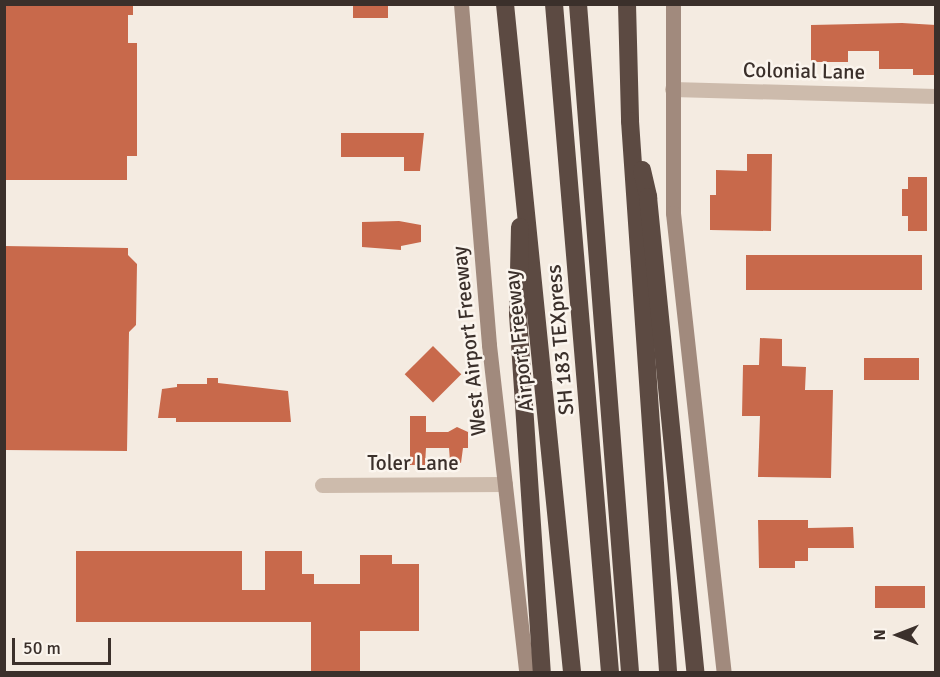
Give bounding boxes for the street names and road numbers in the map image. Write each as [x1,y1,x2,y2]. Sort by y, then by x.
street label: Colonial Lane [743,57,865,85]
street label: West Airport Freeway [446,245,492,437]
street label: SH 183 TEXpress [541,264,579,416]
street label: Airport Freeway [499,269,539,413]
street label: Toler Lane [367,450,459,476]

